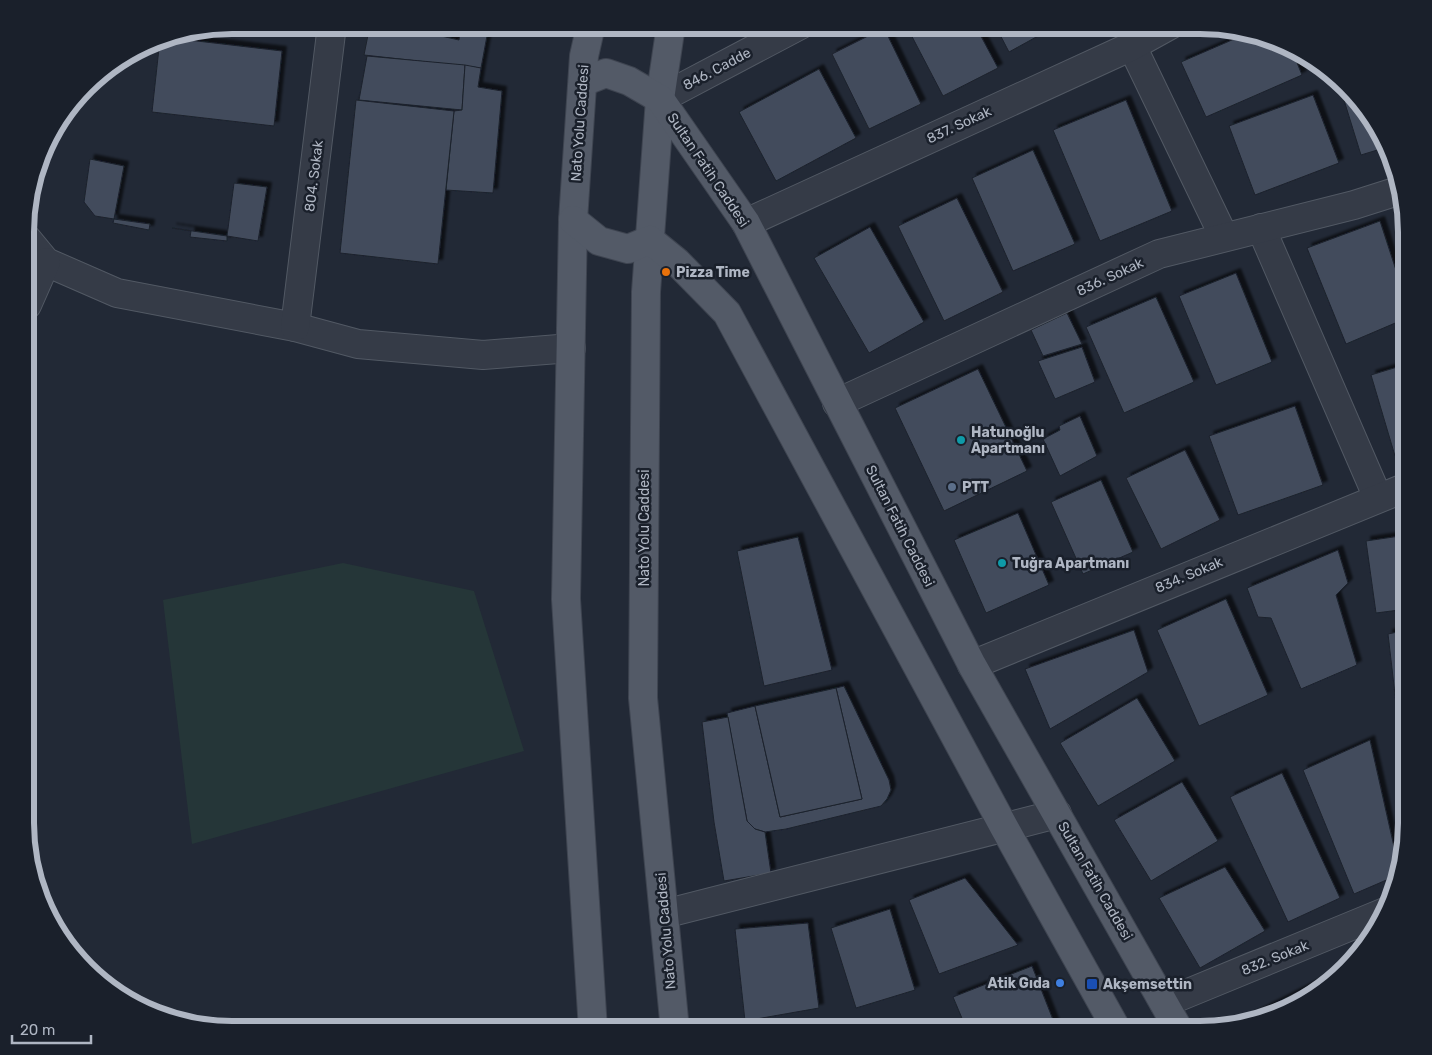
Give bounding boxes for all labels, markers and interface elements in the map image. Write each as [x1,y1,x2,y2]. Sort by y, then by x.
street label: 846. Cadde [680,44,754,94]
street label: Nato Yolu Caddesi [567,64,593,182]
street label: 837. Sokak [924,102,995,147]
street label: Sultan Fatih Caddesi [663,110,753,230]
street label: 804. Sokak [301,138,327,213]
street label: 836. Sokak [1074,254,1147,300]
place label: Pizza Time [676,264,750,281]
marker: Pizza Time [660,266,672,278]
place label: Hatunoğlu Apartmanı [971,424,1045,457]
marker: Hatunoğlu Apartmanı [955,434,967,446]
street label: Sultan Fatih Caddesi [862,462,938,590]
street label: Nato Yolu Caddesi [636,469,653,587]
place label: PTT [962,479,989,496]
marker: PTT [946,481,958,493]
street label: 834. Sokak [1153,553,1226,597]
place label: Tuğra Apartmanı [1012,555,1129,572]
marker: Tuğra Apartmanı [996,557,1008,569]
street label: Sultan Fatih Caddesi [1054,819,1136,943]
street label: Nato Yolu Caddesi [652,872,680,990]
street label: 832. Sokak [1239,936,1312,979]
place label: Atik Gıda [988,975,1050,992]
place label: Akşemsettin [1103,976,1192,993]
marker: Atik Gıda [1054,977,1066,989]
marker: Akşemsettin [1085,977,1099,991]
scale bar [12,1012,91,1044]
text: 20 m [20,1021,55,1039]

